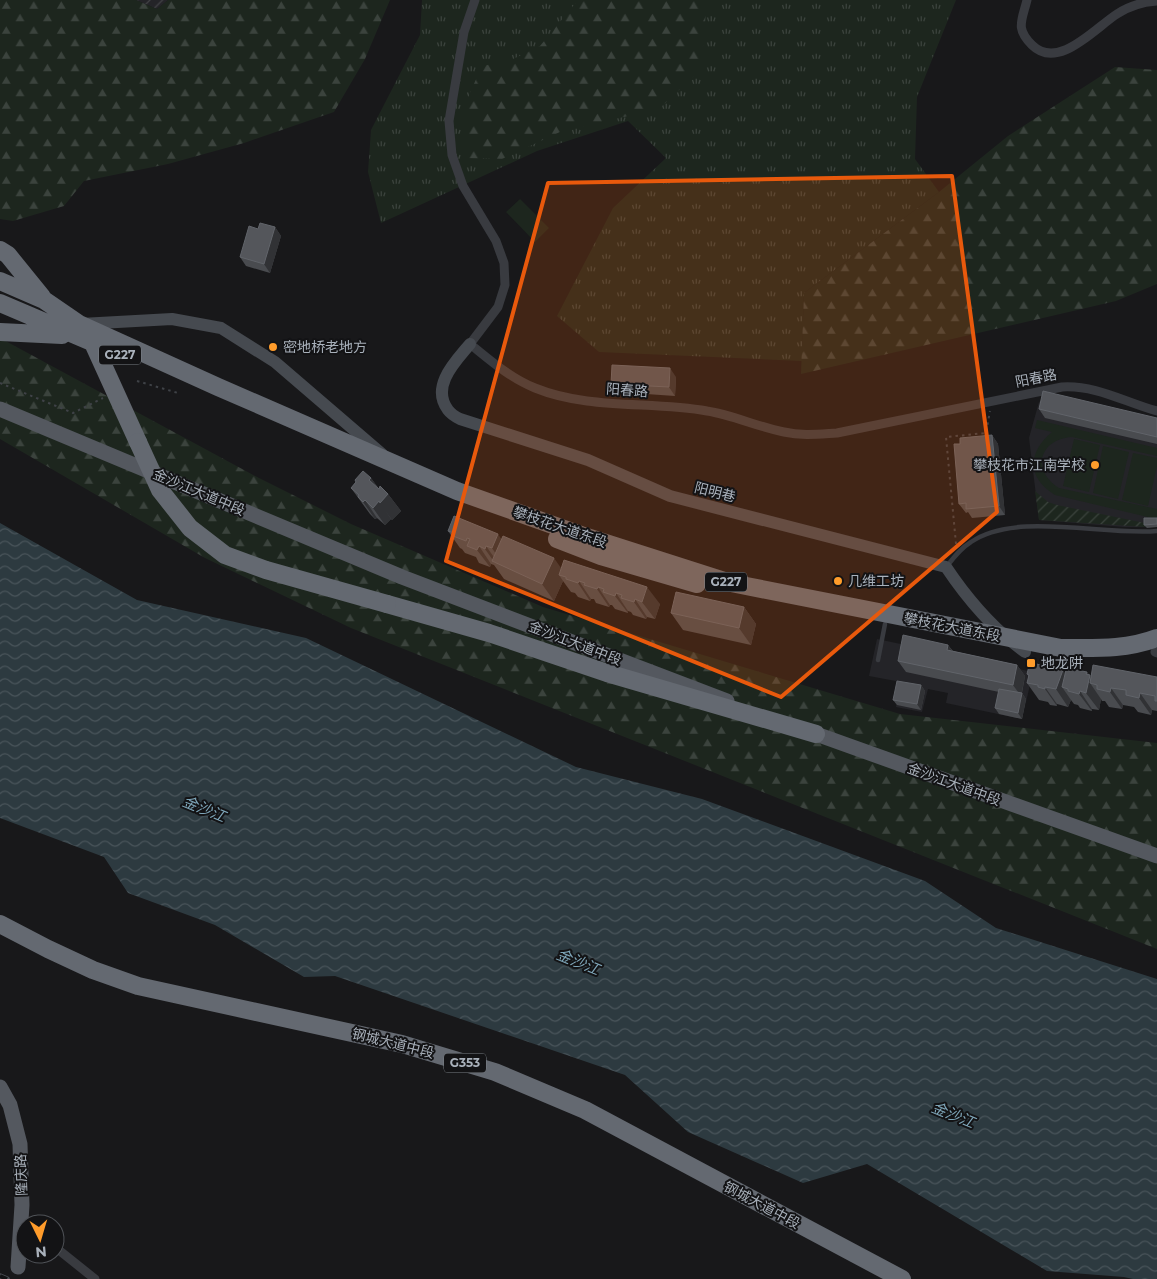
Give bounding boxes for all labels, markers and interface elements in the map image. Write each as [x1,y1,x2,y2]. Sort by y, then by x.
place label: 密地桥老地方 [283,338,367,356]
marker: 密地桥老地方 [267,341,279,353]
road number: G227 [99,346,141,364]
street label: 阳春路 [1014,365,1058,391]
street label: 阳春路 [605,380,649,400]
place label: 攀枝花市江南学校 [973,456,1085,474]
marker: 攀枝花市江南学校 [1089,459,1101,471]
street label: 金沙江大道中段 [150,465,248,519]
street label: 阳明巷 [692,478,738,506]
street label: 攀枝花大道东段 [511,503,609,551]
road number: G227 [705,572,747,592]
place label: 几维工坊 [848,572,904,590]
marker: 几维工坊 [832,575,844,587]
street label: 攀枝花大道东段 [902,609,1002,645]
street label: 金沙江大道中段 [526,617,624,669]
place label: 地龙阱 [1041,654,1083,672]
marker: 地龙阱 [1025,657,1037,669]
street label: 金沙江大道中段 [905,759,1003,809]
water label: 金沙江 [180,791,230,827]
water label: 金沙江 [554,944,604,980]
street label: 钢城大道中段 [350,1024,436,1062]
road number: G353 [444,1054,486,1072]
water label: 金沙江 [929,1097,979,1133]
street label: 隆庆路 [11,1154,31,1196]
street label: 钢城大道中段 [721,1177,803,1233]
north arrow [15,1214,65,1264]
text: N [35,1242,48,1261]

